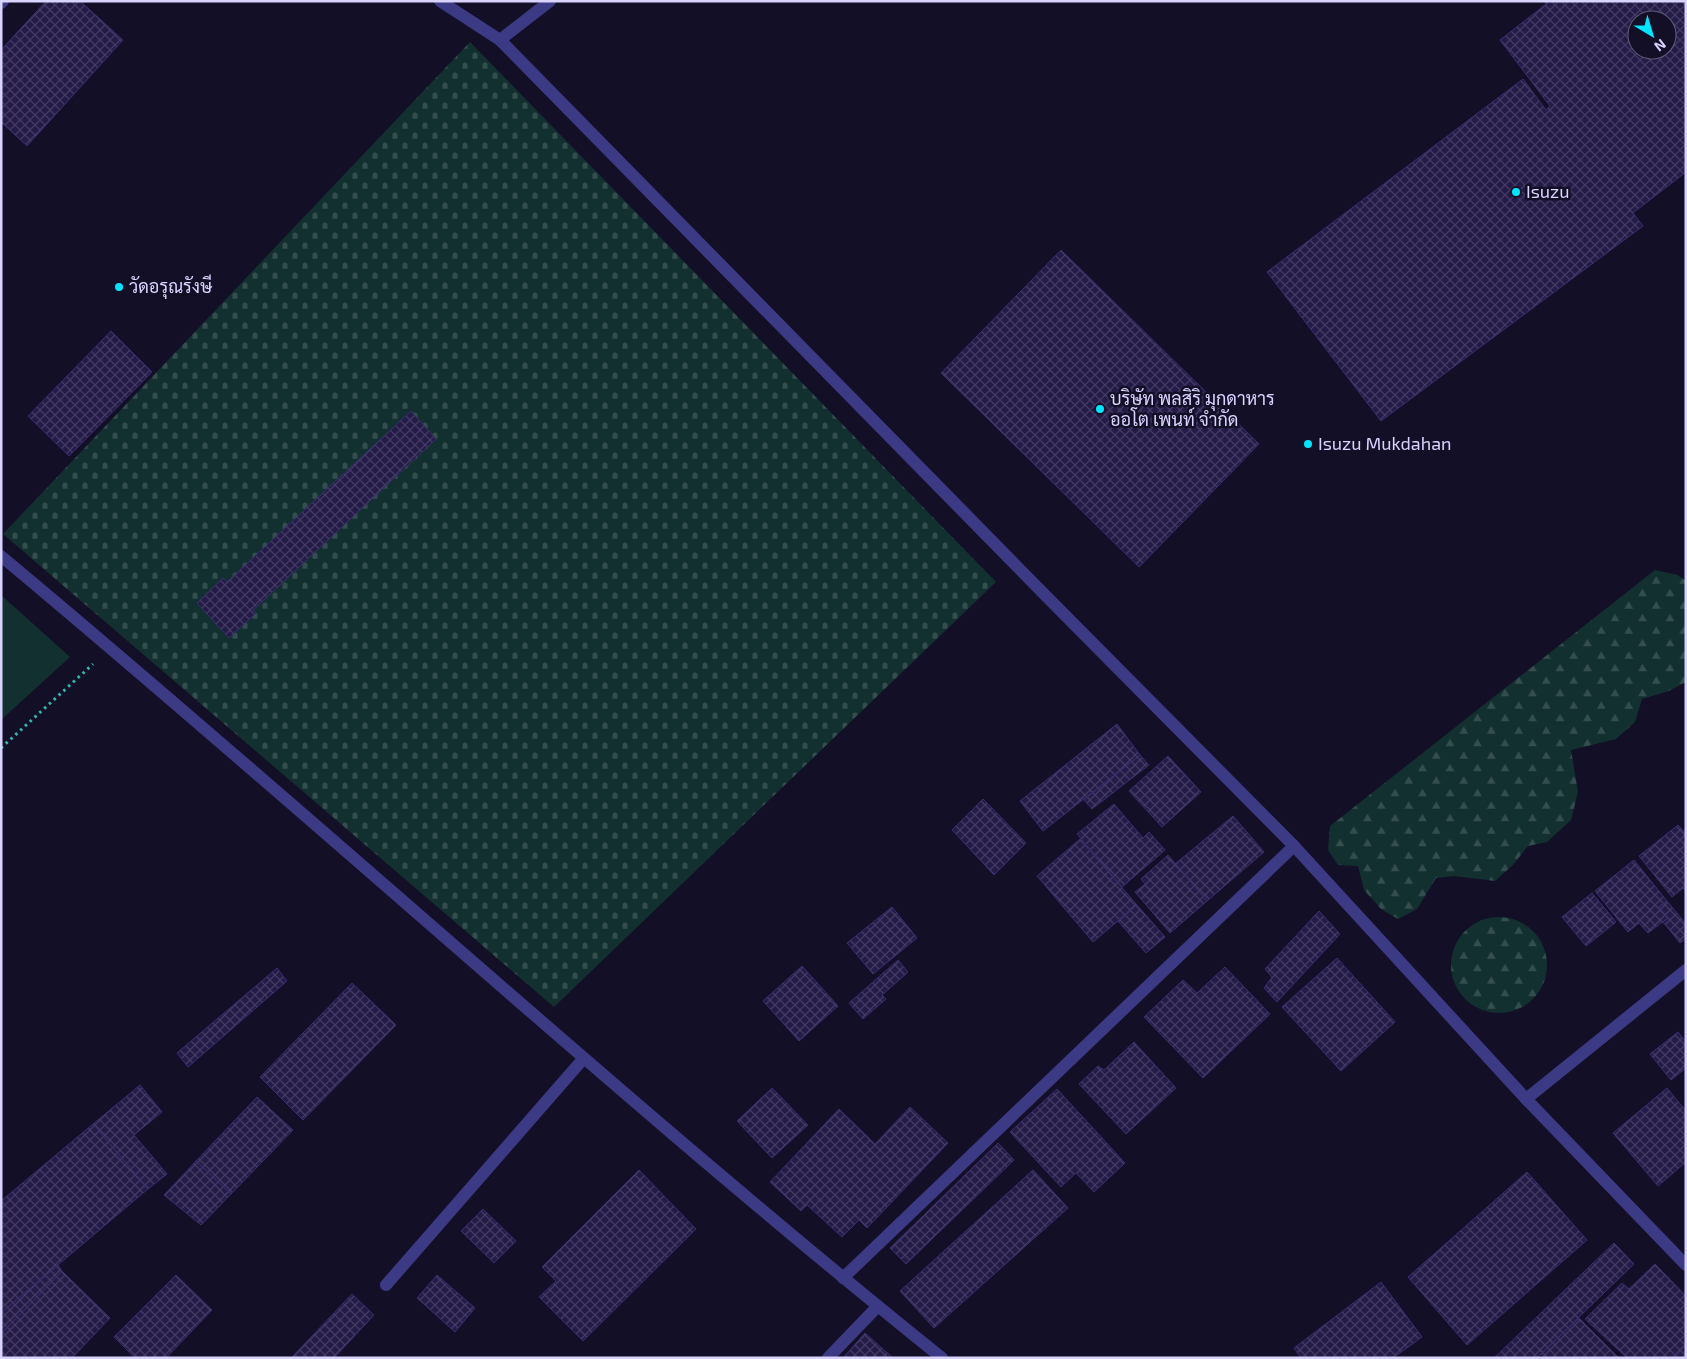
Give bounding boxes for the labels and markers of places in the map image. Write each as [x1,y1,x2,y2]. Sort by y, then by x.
place label: Isuzu [1526,180,1570,202]
marker: Isuzu [1510,186,1522,198]
place label: วัดอรุณรังษี [129,274,213,299]
marker: วัดอรุณรังษี [113,281,125,293]
place label: บริษัท พลสิริ มุกดาหาร ออโต เพนท์ จำกัด [1110,387,1275,430]
marker: บริษัท พลสิริ มุกดาหาร ออโต เพนท์ จำกัด [1094,403,1106,415]
place label: Isuzu Mukdahan [1318,432,1452,454]
marker: Isuzu Mukdahan [1302,438,1314,450]

